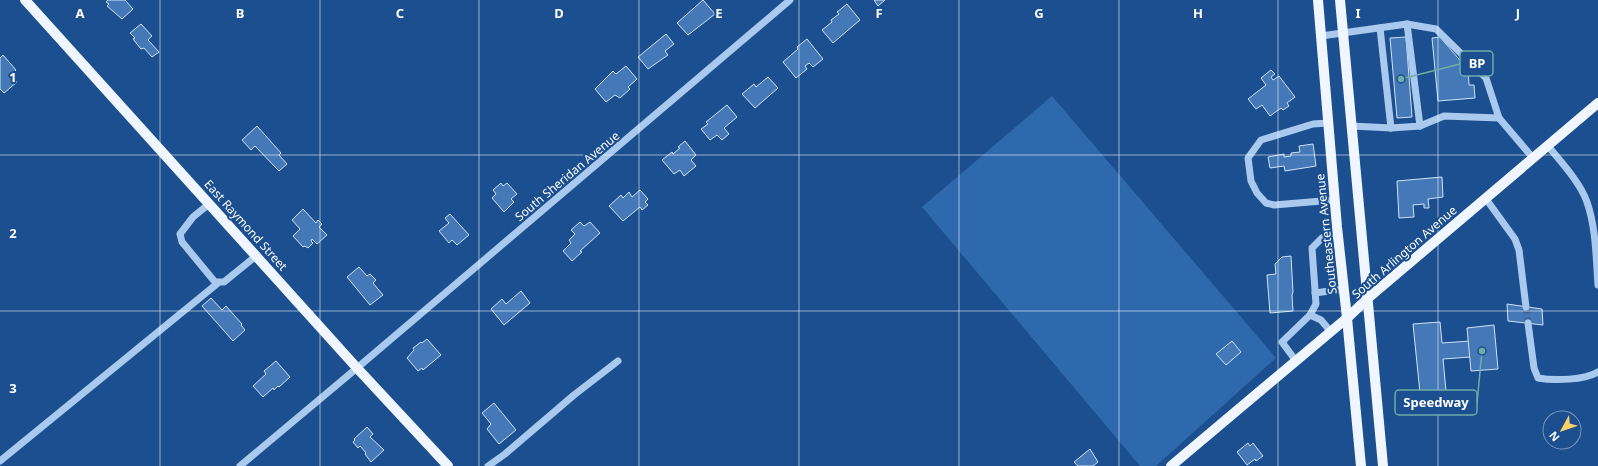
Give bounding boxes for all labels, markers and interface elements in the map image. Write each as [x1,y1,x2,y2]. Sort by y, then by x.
text: A [76,4,85,22]
text: B [236,4,244,22]
text: C [396,4,404,22]
text: D [554,4,564,22]
text: E [715,4,723,22]
text: F [875,4,883,22]
text: G [1034,4,1044,22]
text: H [1193,4,1203,22]
text: I [1355,4,1361,22]
text: J [1515,4,1520,22]
callout: BP [1460,51,1493,76]
text: BP [1469,54,1485,72]
text: 1 [9,68,17,86]
street label: South Sheridan Avenue [511,127,623,225]
street label: Southeastern Avenue [1311,173,1341,295]
street label: East Raymond Street [201,176,292,275]
street label: South Arlington Avenue [1348,201,1460,302]
text: 2 [9,224,17,242]
text: 3 [9,379,17,397]
callout: Speedway [1395,390,1477,415]
text: Speedway [1403,393,1469,411]
north arrow [1542,410,1582,450]
text: N [1545,428,1563,445]

